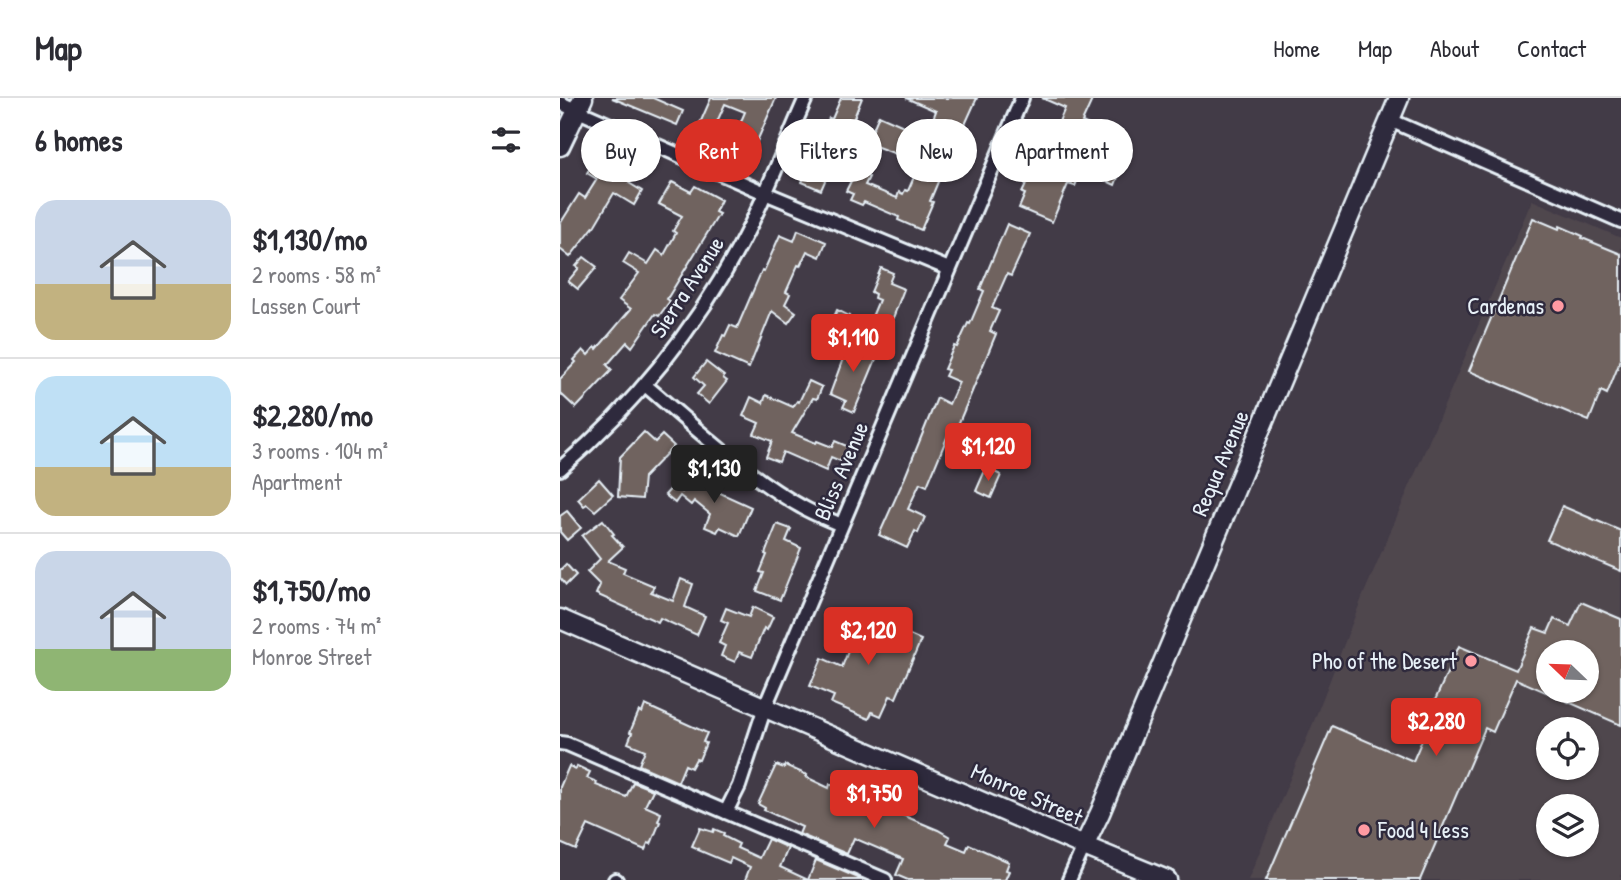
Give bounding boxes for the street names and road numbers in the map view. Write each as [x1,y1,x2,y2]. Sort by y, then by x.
street label: Sierra Avenue [642,230,731,343]
street label: Requa Avenue [1183,405,1256,520]
street label: Bliss Avenue [806,417,875,525]
street label: Monroe Street [966,755,1089,832]

